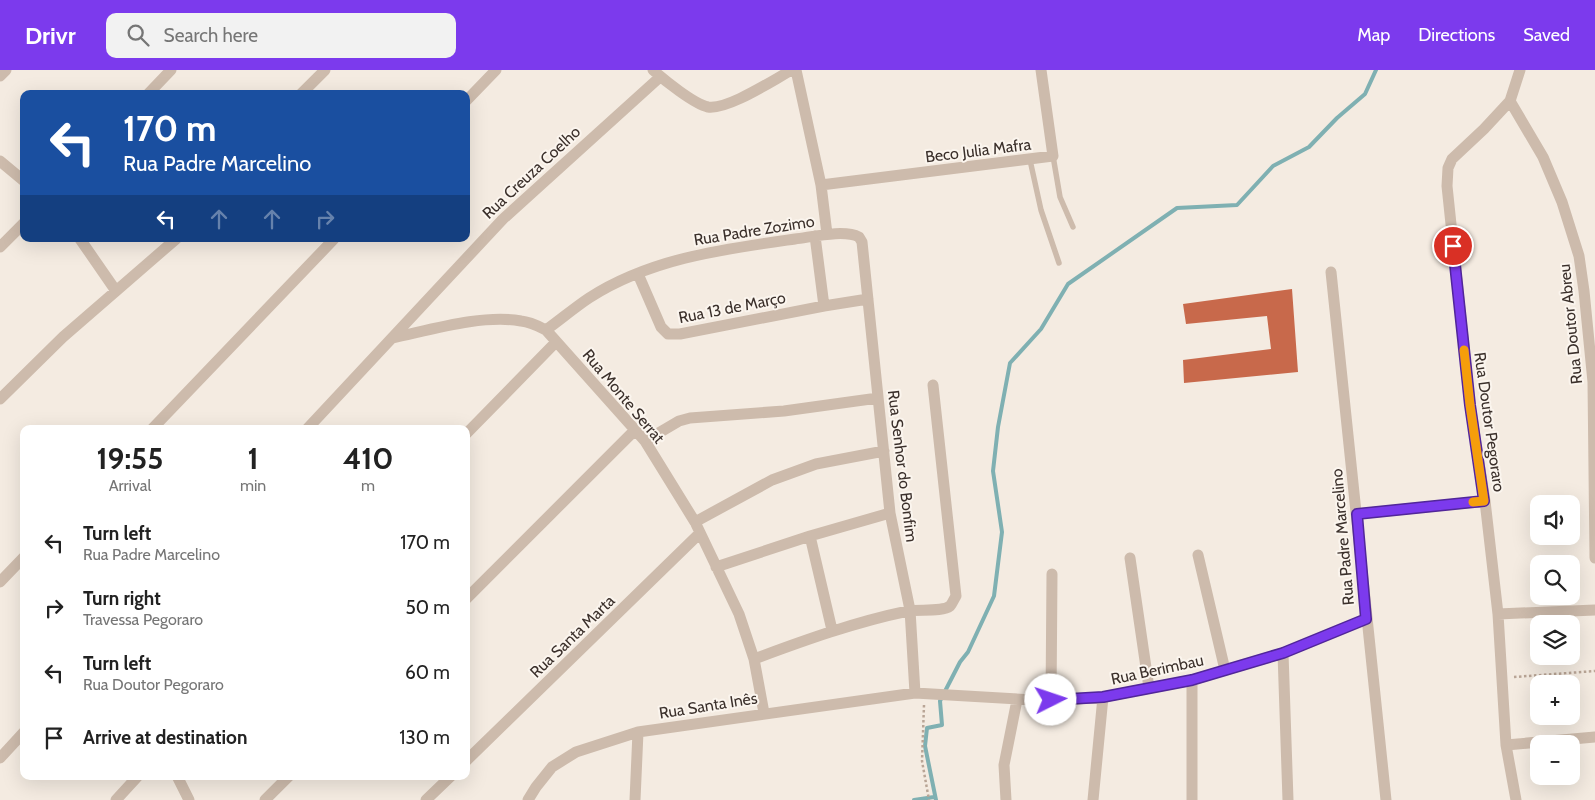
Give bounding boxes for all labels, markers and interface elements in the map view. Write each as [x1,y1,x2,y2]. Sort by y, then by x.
search box [106,13,456,58]
text: Drivr [25,21,76,50]
icon: search [124,21,152,49]
text: Search here [164,24,258,47]
text: Map [1357,24,1390,46]
text: Directions [1418,24,1495,46]
text: Saved [1523,24,1570,46]
text: 170 m [123,107,216,150]
icon: left [40,110,105,175]
street label: Rua Creuza Coelho [478,122,584,223]
street label: Beco Julia Mafra [924,135,1032,166]
text: Rua Padre Marcelino [123,150,311,177]
icon: left [152,205,180,233]
icon: ahead [205,205,233,233]
icon: ahead [258,205,286,233]
icon: right [311,205,339,233]
street label: Rua Padre Zozimo [692,212,816,249]
pin [1432,225,1474,267]
icon: arrive [1439,232,1467,260]
street label: Rua Doutor Abreu [1555,263,1586,385]
street label: Rua 13 de Março [677,288,787,327]
street label: Rua Monte Serrat [579,345,669,448]
street label: Rua Doutor Pegoraro [1470,351,1509,493]
street label: Rua Senhor do Bonfim [884,389,921,543]
text: 19:55 [97,440,163,477]
text: 1 [248,440,259,477]
text: 410 [343,440,393,477]
street label: Rua Padre Marcelino [1327,468,1358,606]
text: Arrival [109,476,151,495]
text: min [240,476,266,495]
text: m [361,476,375,495]
map controls [1530,495,1580,785]
button: sound [1530,495,1580,545]
text: Turn left [83,522,151,545]
icon: left [40,529,68,557]
text: 170 m [400,531,450,554]
text: Rua Padre Marcelino [83,545,220,564]
button: search [1530,555,1580,605]
text: Turn right [83,587,161,610]
street label: Rua Santa Marta [526,591,619,682]
icon: right [40,594,68,622]
text: 50 m [406,596,450,619]
text: Travessa Pegoraro [83,610,203,629]
button: layers [1530,615,1580,665]
street label: Rua Berimbau [1109,650,1205,689]
text: Turn left [83,652,151,675]
icon: left [40,659,68,687]
text: 60 m [405,661,450,684]
position arrow [1024,673,1076,725]
text: Rua Doutor Pegoraro [83,675,224,694]
button: + [1530,675,1580,725]
street label: Rua Santa Inês [658,688,759,723]
icon: arrive [40,724,68,752]
text: Arrive at destination [83,726,247,749]
text: 130 m [399,726,450,749]
button: − [1530,735,1580,785]

